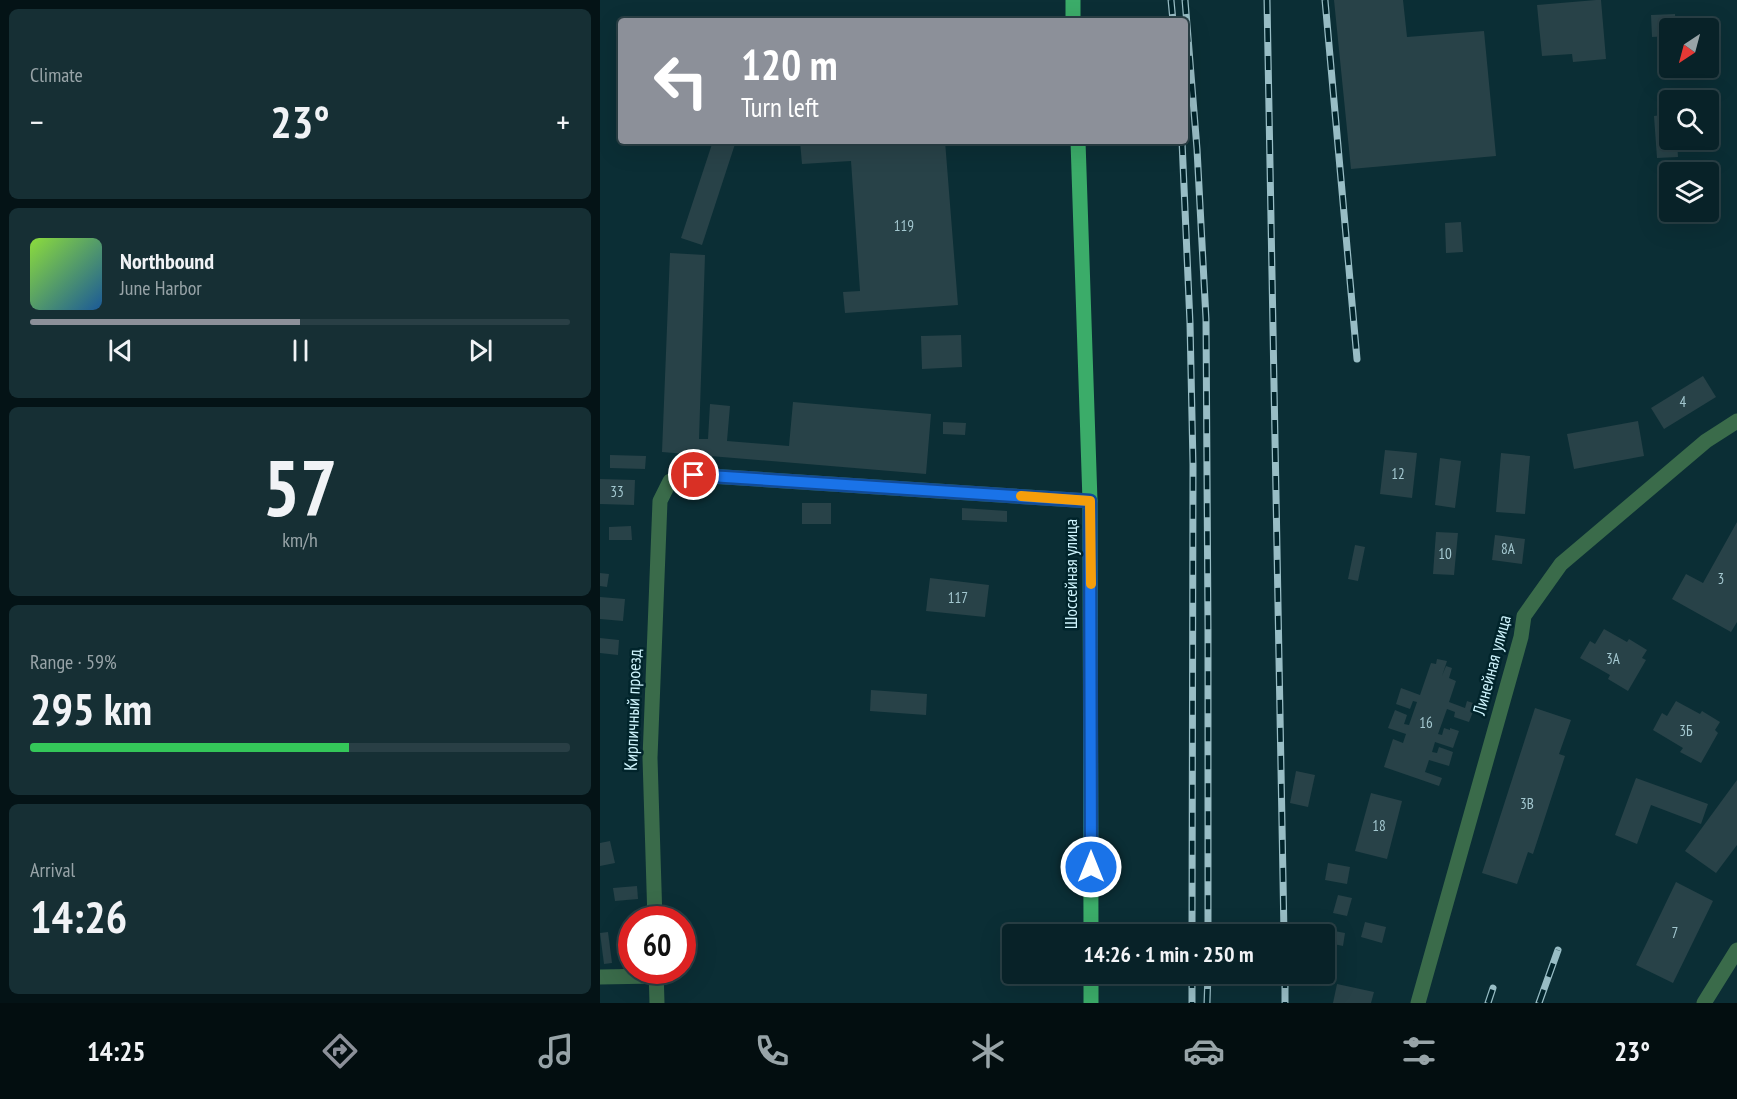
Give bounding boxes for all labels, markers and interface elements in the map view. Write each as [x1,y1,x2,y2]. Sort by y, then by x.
north arrow [1659,18,1719,78]
map controls [1659,18,1719,222]
text: 120 m [741,37,838,92]
icon: left [642,42,720,120]
text: Climate [30,62,83,88]
text: Turn left [741,90,819,124]
button: search [1659,90,1719,150]
text: 23° [270,92,330,150]
text: − [30,100,44,143]
text: + [556,100,570,143]
button: layers [1659,162,1719,222]
house number: 119 [894,216,914,235]
text: Northbound [120,247,214,275]
text: June Harbor [120,275,202,301]
icon: previous [104,334,137,367]
icon: pause [284,334,317,367]
icon: next [464,334,497,367]
house number: 4 [1680,392,1687,411]
text: 57 [263,437,337,538]
pin [668,449,719,500]
icon: arrive [677,458,710,491]
house number: 12 [1391,464,1405,483]
house number: 33 [610,482,624,501]
street label: Шоссейная улица [1059,519,1082,629]
text: km/h [282,527,318,553]
house number: 8А [1501,539,1516,558]
house number: 10 [1438,544,1452,563]
house number: 3 [1718,569,1724,588]
house number: 117 [948,588,968,607]
street label: Линейная улица [1467,612,1516,718]
text: Range · 59% [30,649,117,675]
street label: Кирпичный проезд [619,649,646,771]
house number: 3А [1606,649,1621,668]
text: 295 km [30,679,152,737]
house number: 16 [1419,713,1433,732]
house number: 3Б [1679,721,1693,740]
house number: 3В [1520,794,1534,813]
house number: 18 [1372,816,1386,835]
position arrow [1059,835,1123,899]
text: Arrival [30,857,75,883]
text: 14:26 [30,887,127,945]
speed limit sign: 60 [618,906,696,984]
house number: 7 [1672,923,1678,942]
text: 14:26 · 1 min · 250 m [1083,940,1254,968]
icon: directions [319,1030,361,1072]
icon: music [535,1030,577,1072]
icon: phone [751,1030,793,1072]
icon: climate [967,1030,1009,1072]
icon: car [1183,1030,1225,1072]
icon: filters [1398,1030,1440,1072]
text: 14:25 [87,1034,145,1068]
text: 23° [1614,1034,1650,1068]

